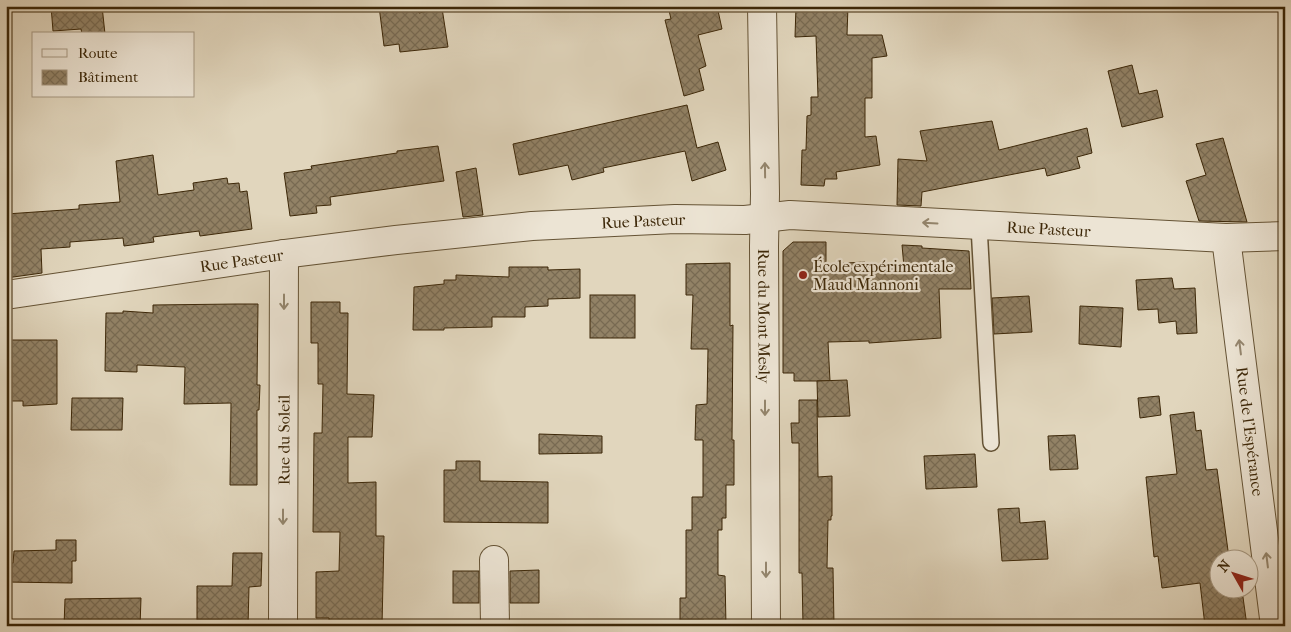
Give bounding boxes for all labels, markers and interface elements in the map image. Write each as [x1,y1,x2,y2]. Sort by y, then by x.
legend [32,32,195,98]
text: Route [78,44,118,62]
text: Bâtiment [78,68,139,86]
one-way arrow [760,162,770,178]
street label: Rue Pasteur [601,210,686,233]
street label: Rue Pasteur [1006,217,1091,241]
one-way arrow [923,219,939,228]
street label: Rue Pasteur [199,245,285,276]
street label: Rue du Mont Mesly [754,249,774,384]
place label: École expérimentale Maud Mannoni [813,256,953,294]
marker: École expérimentale Maud Mannoni [797,269,809,281]
one-way arrow [279,294,289,310]
one-way arrow [1235,339,1245,355]
street label: Rue de l'Espérance [1232,366,1268,497]
street label: Rue du Soleil [274,394,294,485]
one-way arrow [760,399,770,415]
one-way arrow [278,509,288,525]
north arrow [1208,550,1258,600]
one-way arrow [1262,552,1272,568]
text: N [1214,556,1234,576]
one-way arrow [761,562,771,578]

